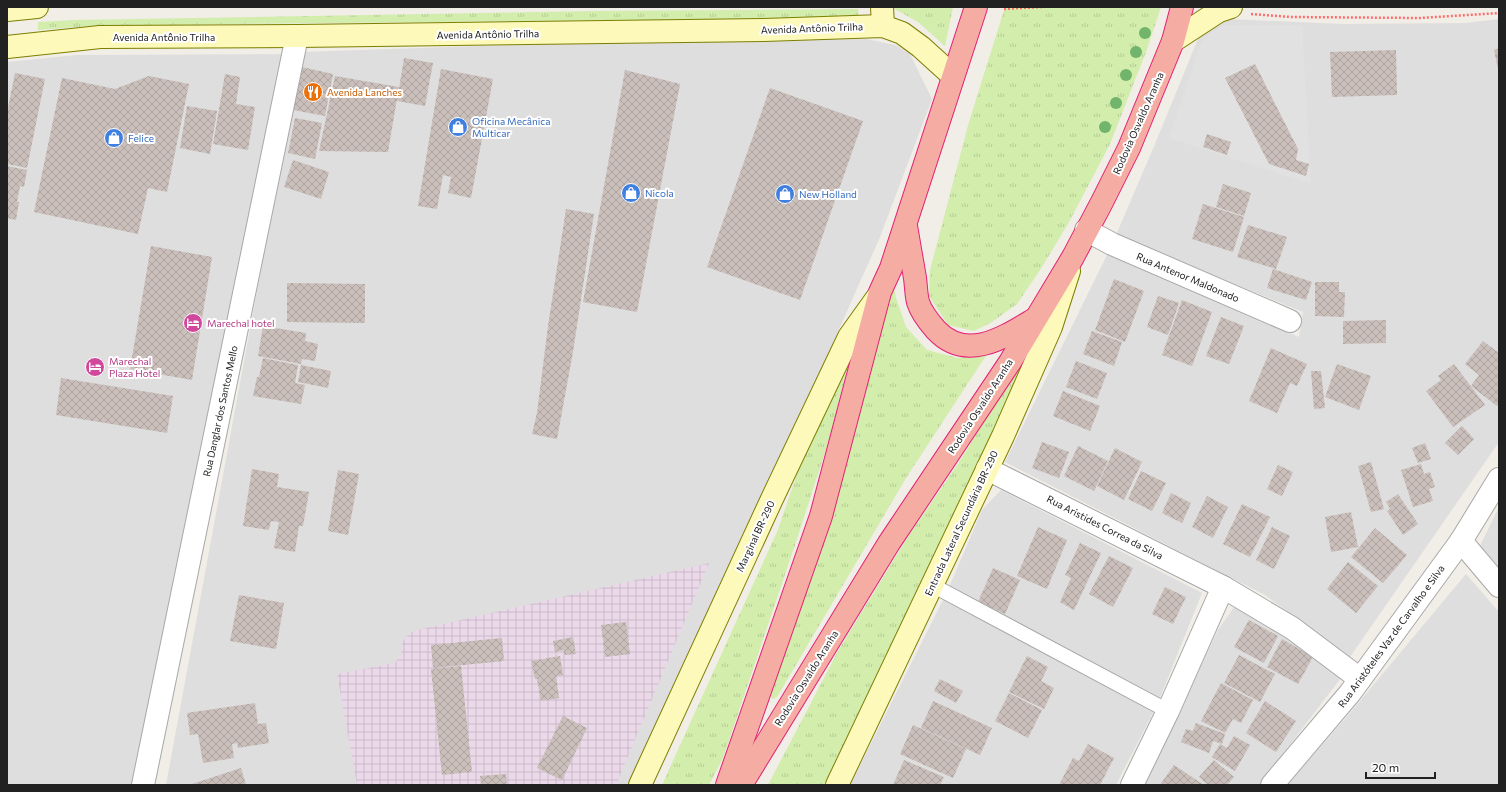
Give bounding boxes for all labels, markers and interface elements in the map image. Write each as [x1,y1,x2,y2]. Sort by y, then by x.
street label: Avenida Antônio Trilha [761,20,863,36]
street label: Avenida Antônio Trilha [437,27,539,41]
street label: Avenida Antônio Trilha [113,31,215,43]
street label: Rodovia Osvaldo Aranha [1110,70,1166,176]
restaurant icon: Avenida Lanches [302,81,324,103]
place label: Avenida Lanches [327,86,403,98]
place label: Oficina Mecânica Multicar [472,115,551,139]
shop icon: Oficina Mecânica Multicar [447,116,469,138]
shop icon: Felice [103,127,125,149]
place label: Felice [128,132,154,144]
shop icon: Nicola [620,182,642,204]
shop icon: New Holland [774,183,796,205]
place label: Nicola [645,187,674,199]
place label: New Holland [799,188,857,200]
street label: Rua Antenor Maldonado [1135,250,1241,304]
hotel icon: Marechal hotel [182,312,204,334]
place label: Marechal hotel [207,317,275,329]
street label: Rua Danglar dos Santos Mello [200,344,240,478]
place label: Marechal Plaza Hotel [109,355,160,379]
hotel icon: Marechal Plaza Hotel [84,356,106,378]
street label: Rodovia Osvaldo Aranha [945,356,1015,456]
street label: Entrada Lateral Secundária BR-290 [922,448,1000,598]
street label: Rua Aristides Correa da Silva [1045,492,1165,562]
street label: Marginal BR-290 [733,498,777,574]
street label: Rua Aristóteles Vaz de Carvalho e Silva [1335,562,1447,710]
street label: Rodovia Osvaldo Aranha [772,628,840,728]
scale bar [1366,754,1435,780]
text: 20 m [1372,760,1399,774]

